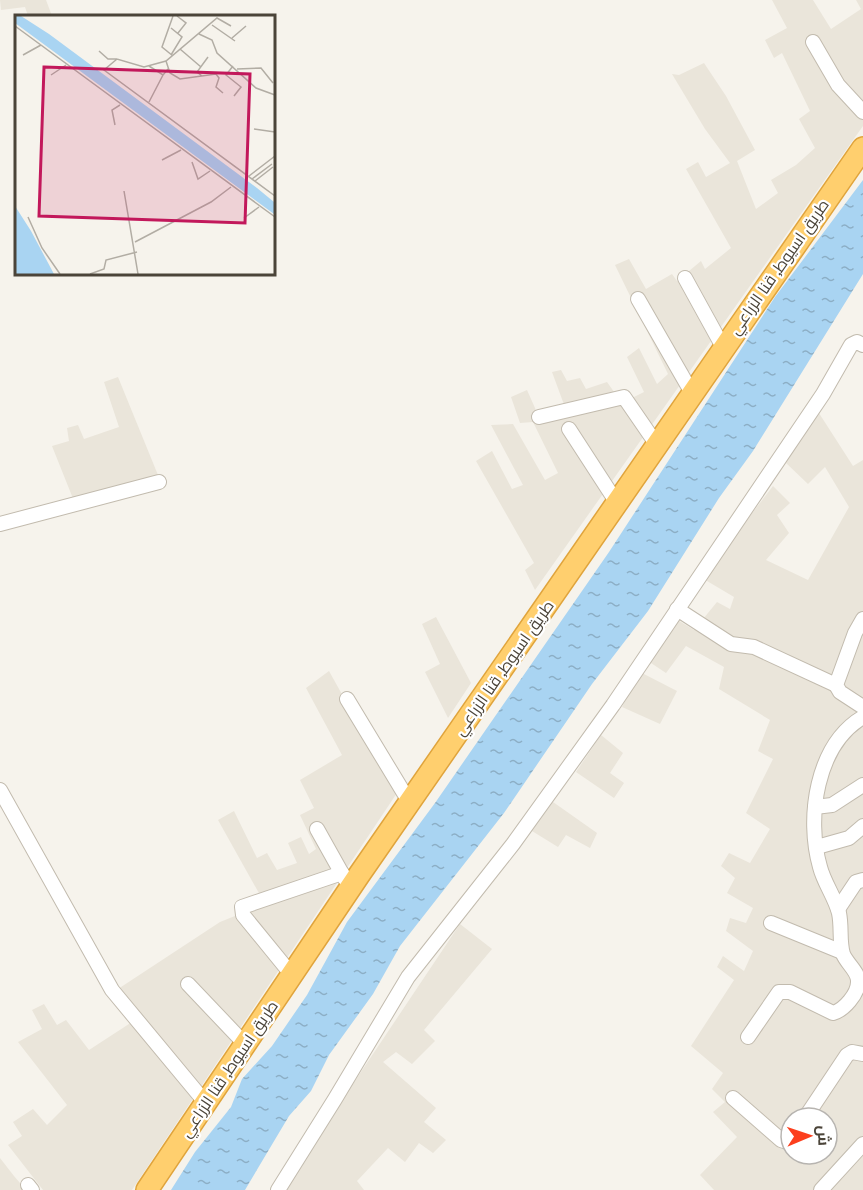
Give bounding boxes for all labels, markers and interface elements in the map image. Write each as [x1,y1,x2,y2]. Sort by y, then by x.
inset map [15,15,274,274]
street label: طريق اسيوط, قنا الزراعي [724,195,836,341]
street label: طريق اسيوط, قنا الزراعي [449,596,561,742]
street label: طريق اسيوط, قنا الزراعي [175,996,285,1143]
north arrow [779,1106,839,1166]
text: ش [813,1125,834,1146]

